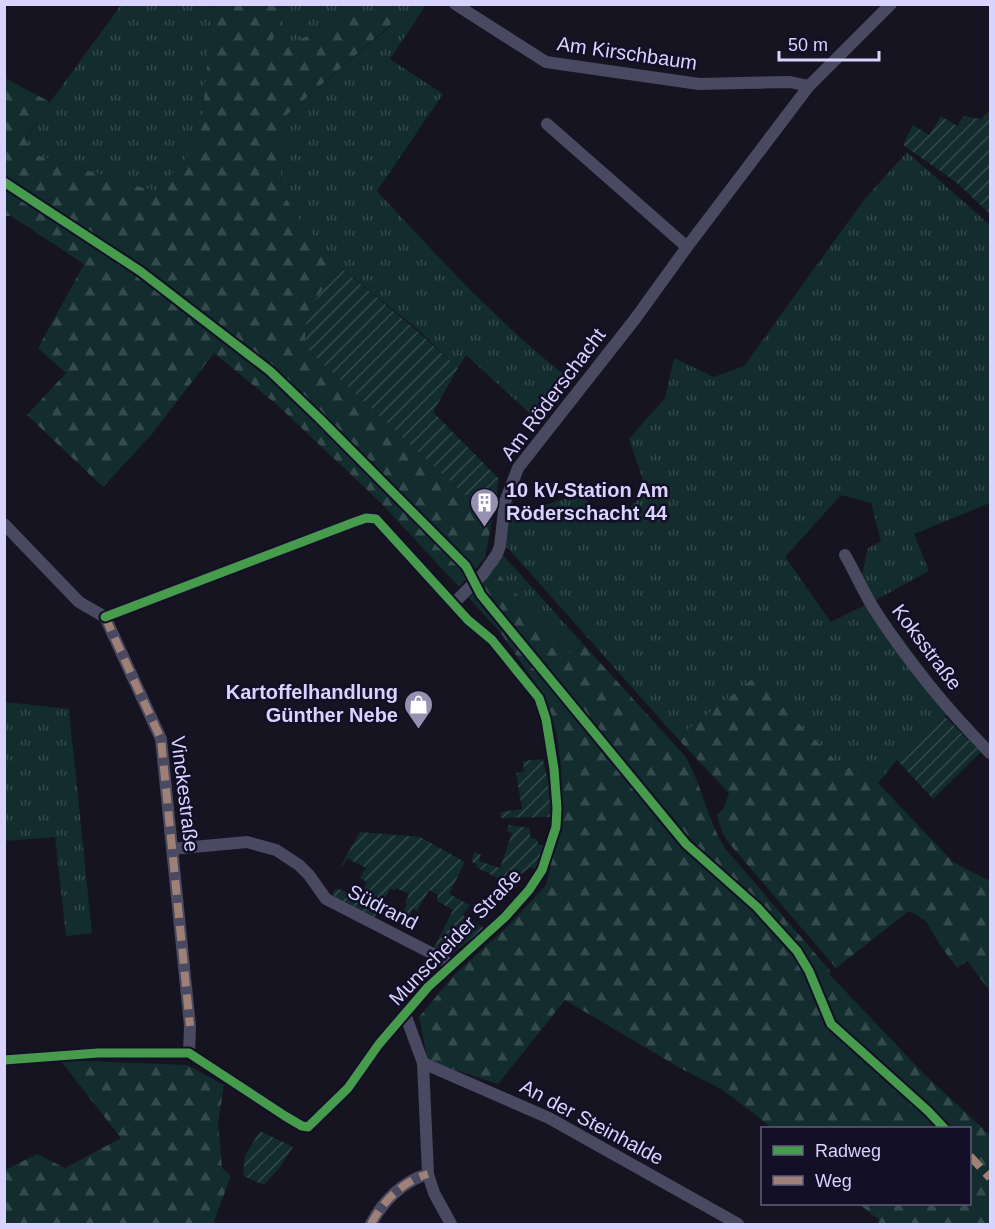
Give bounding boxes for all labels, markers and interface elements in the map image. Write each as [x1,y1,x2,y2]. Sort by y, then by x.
scale bar [779,24,880,62]
street label: Am Kirschbaum [556,32,698,74]
text: 50 m [788,35,828,55]
street label: Am Röderschacht [496,324,610,464]
place label: 10 kV-Station Am Röderschacht 44 [506,479,669,524]
building icon: 10 kV-Station Am Röderschacht 44 [469,486,501,528]
street label: Koksstraße [888,600,966,694]
place label: Kartoffelhandlung Günther Nebe [226,681,398,726]
shop icon: Kartoffelhandlung Günther Nebe [403,688,435,730]
street label: Vinckestraße [167,735,203,853]
street label: Munscheider Straße [385,865,525,1009]
street label: Südrand [344,880,422,934]
street label: An der Steinhalde [517,1075,667,1169]
legend [761,1127,971,1205]
text: Radweg [815,1141,881,1161]
text: Weg [815,1171,852,1191]

